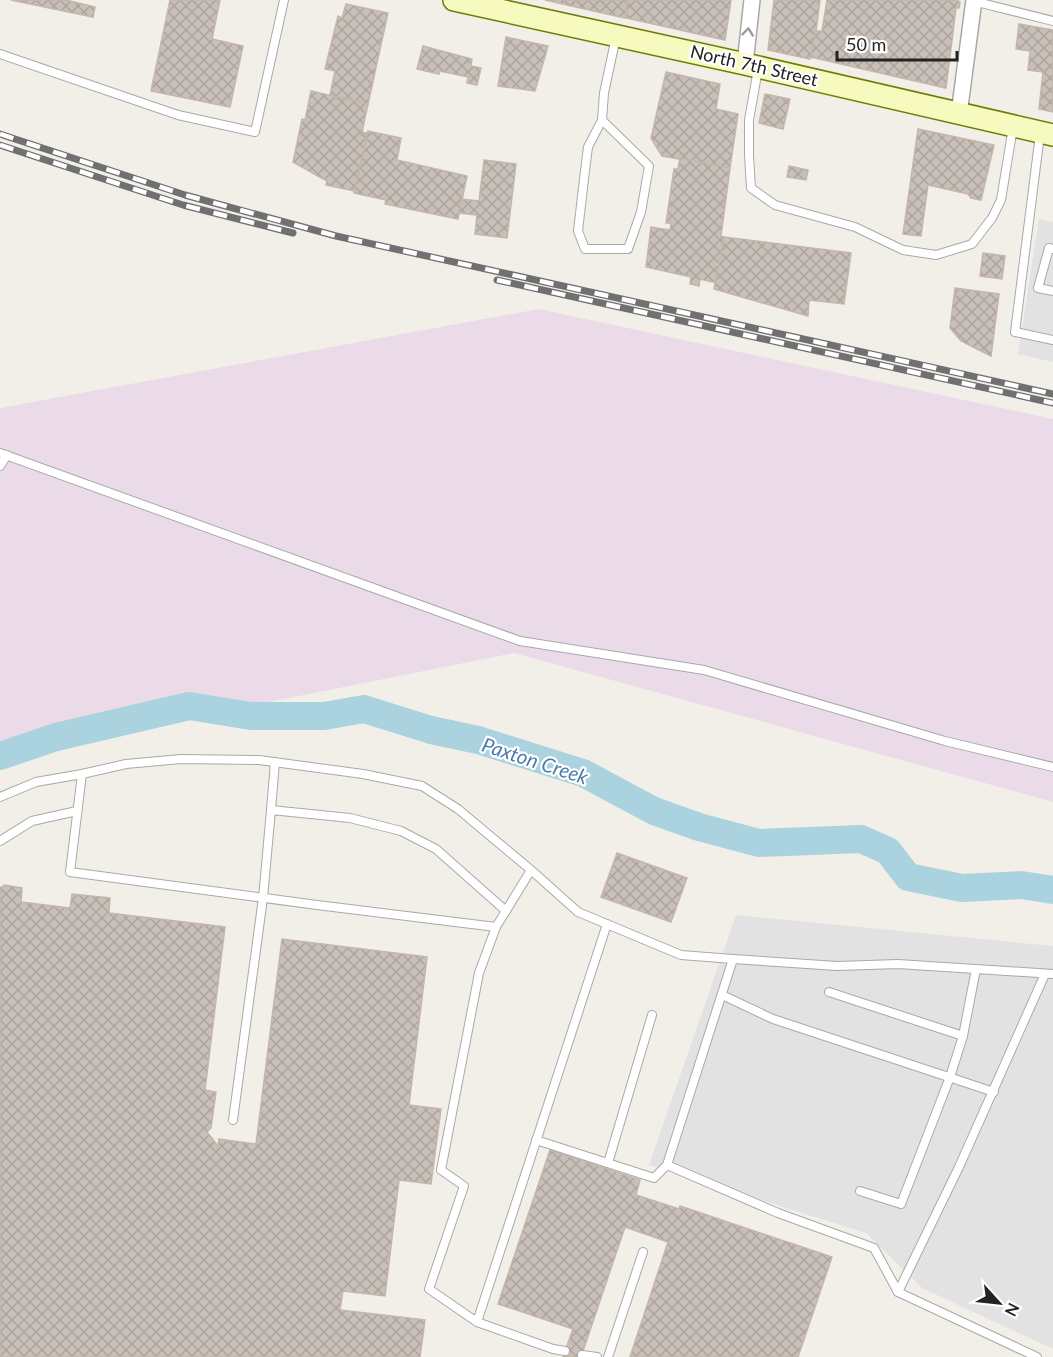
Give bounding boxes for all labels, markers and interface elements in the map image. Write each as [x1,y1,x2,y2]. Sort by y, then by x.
scale bar [837,24,957,62]
one-way arrow [741,27,754,36]
text: 50 m [846,33,886,55]
street label: North 7th Street [688,40,821,91]
water label: Paxton Creek [479,732,592,789]
north arrow [969,1273,1029,1333]
text: N [1002,1300,1024,1320]

